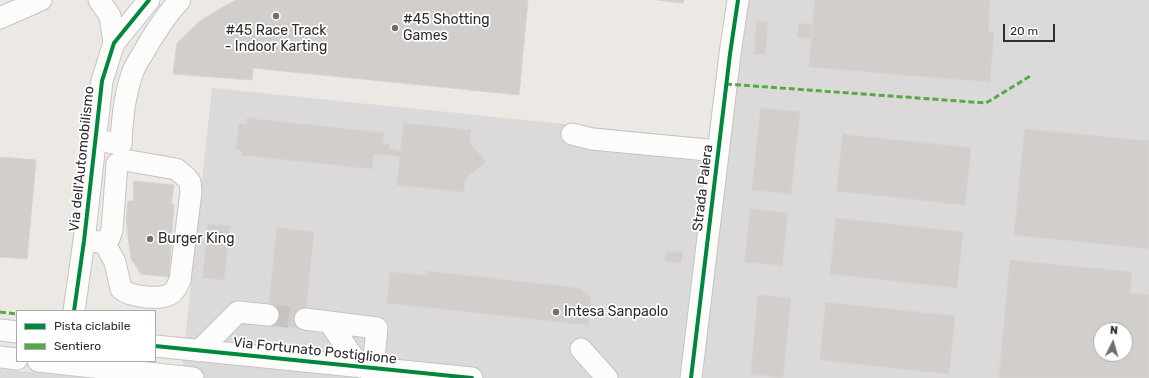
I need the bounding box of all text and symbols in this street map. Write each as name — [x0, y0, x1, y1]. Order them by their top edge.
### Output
marker: #45 Race Track - Indoor Karting — [271, 11, 281, 21]
place label: #45 Shotting Games — [403, 12, 490, 44]
scale bar — [1005, 16, 1057, 42]
place label: #45 Race Track - Indoor Karting — [225, 23, 327, 56]
marker: #45 Shotting Games — [390, 23, 400, 33]
text: 20 m — [1010, 24, 1038, 38]
street label: Via dell'Automobilismo — [66, 85, 98, 233]
street label: Strada Palera — [689, 144, 717, 232]
place label: Burger King — [158, 231, 235, 247]
marker: Burger King — [145, 234, 155, 244]
place label: Intesa Sanpaolo — [564, 304, 668, 320]
marker: Intesa Sanpaolo — [551, 307, 561, 317]
legend — [16, 310, 156, 362]
text: Pista ciclabile — [54, 319, 130, 333]
north arrow — [1093, 322, 1133, 362]
text: N — [1109, 324, 1119, 337]
street label: Via Fortunato Postiglione — [232, 334, 398, 368]
text: Sentiero — [54, 339, 101, 353]

